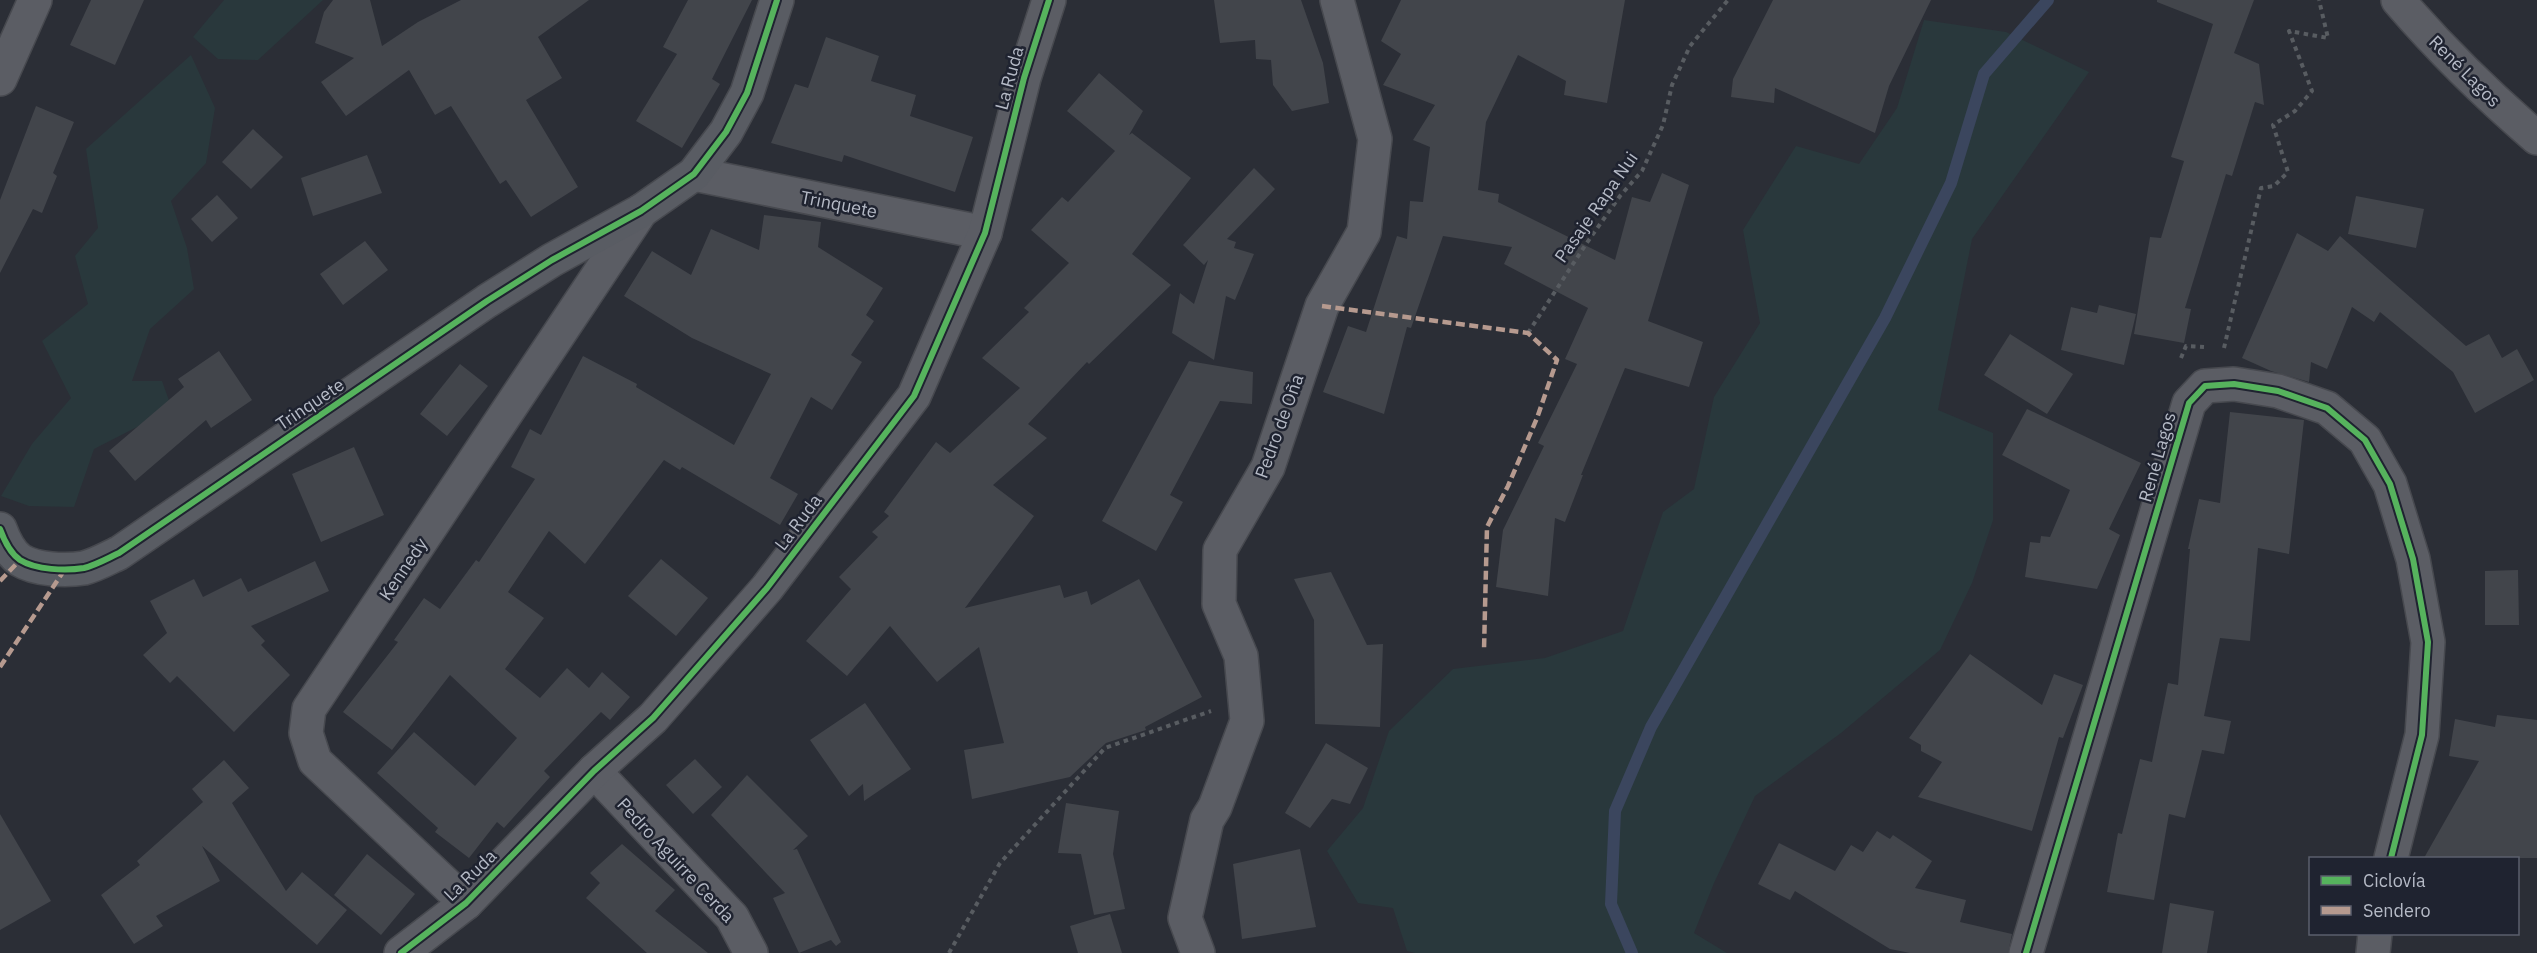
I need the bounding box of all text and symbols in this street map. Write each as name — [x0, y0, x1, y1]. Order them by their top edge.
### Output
street label: René Lagos — [2424, 30, 2506, 112]
street label: La Ruda — [990, 43, 1029, 112]
street label: Pasaje Rapa Nui — [1549, 147, 1643, 267]
street label: Trinquete — [799, 185, 879, 223]
street label: Pedro de Oña — [1250, 371, 1309, 481]
street label: Trinquete — [271, 373, 349, 435]
street label: René Lagos — [2133, 409, 2181, 505]
street label: La Ruda — [769, 489, 827, 555]
street label: Kennedy — [374, 533, 432, 605]
street label: Pedro Aguirre Cerda — [612, 793, 740, 927]
street label: La Ruda — [439, 844, 502, 906]
legend — [2309, 857, 2519, 935]
text: Ciclovía — [2363, 869, 2426, 892]
text: Sendero — [2363, 899, 2430, 922]

